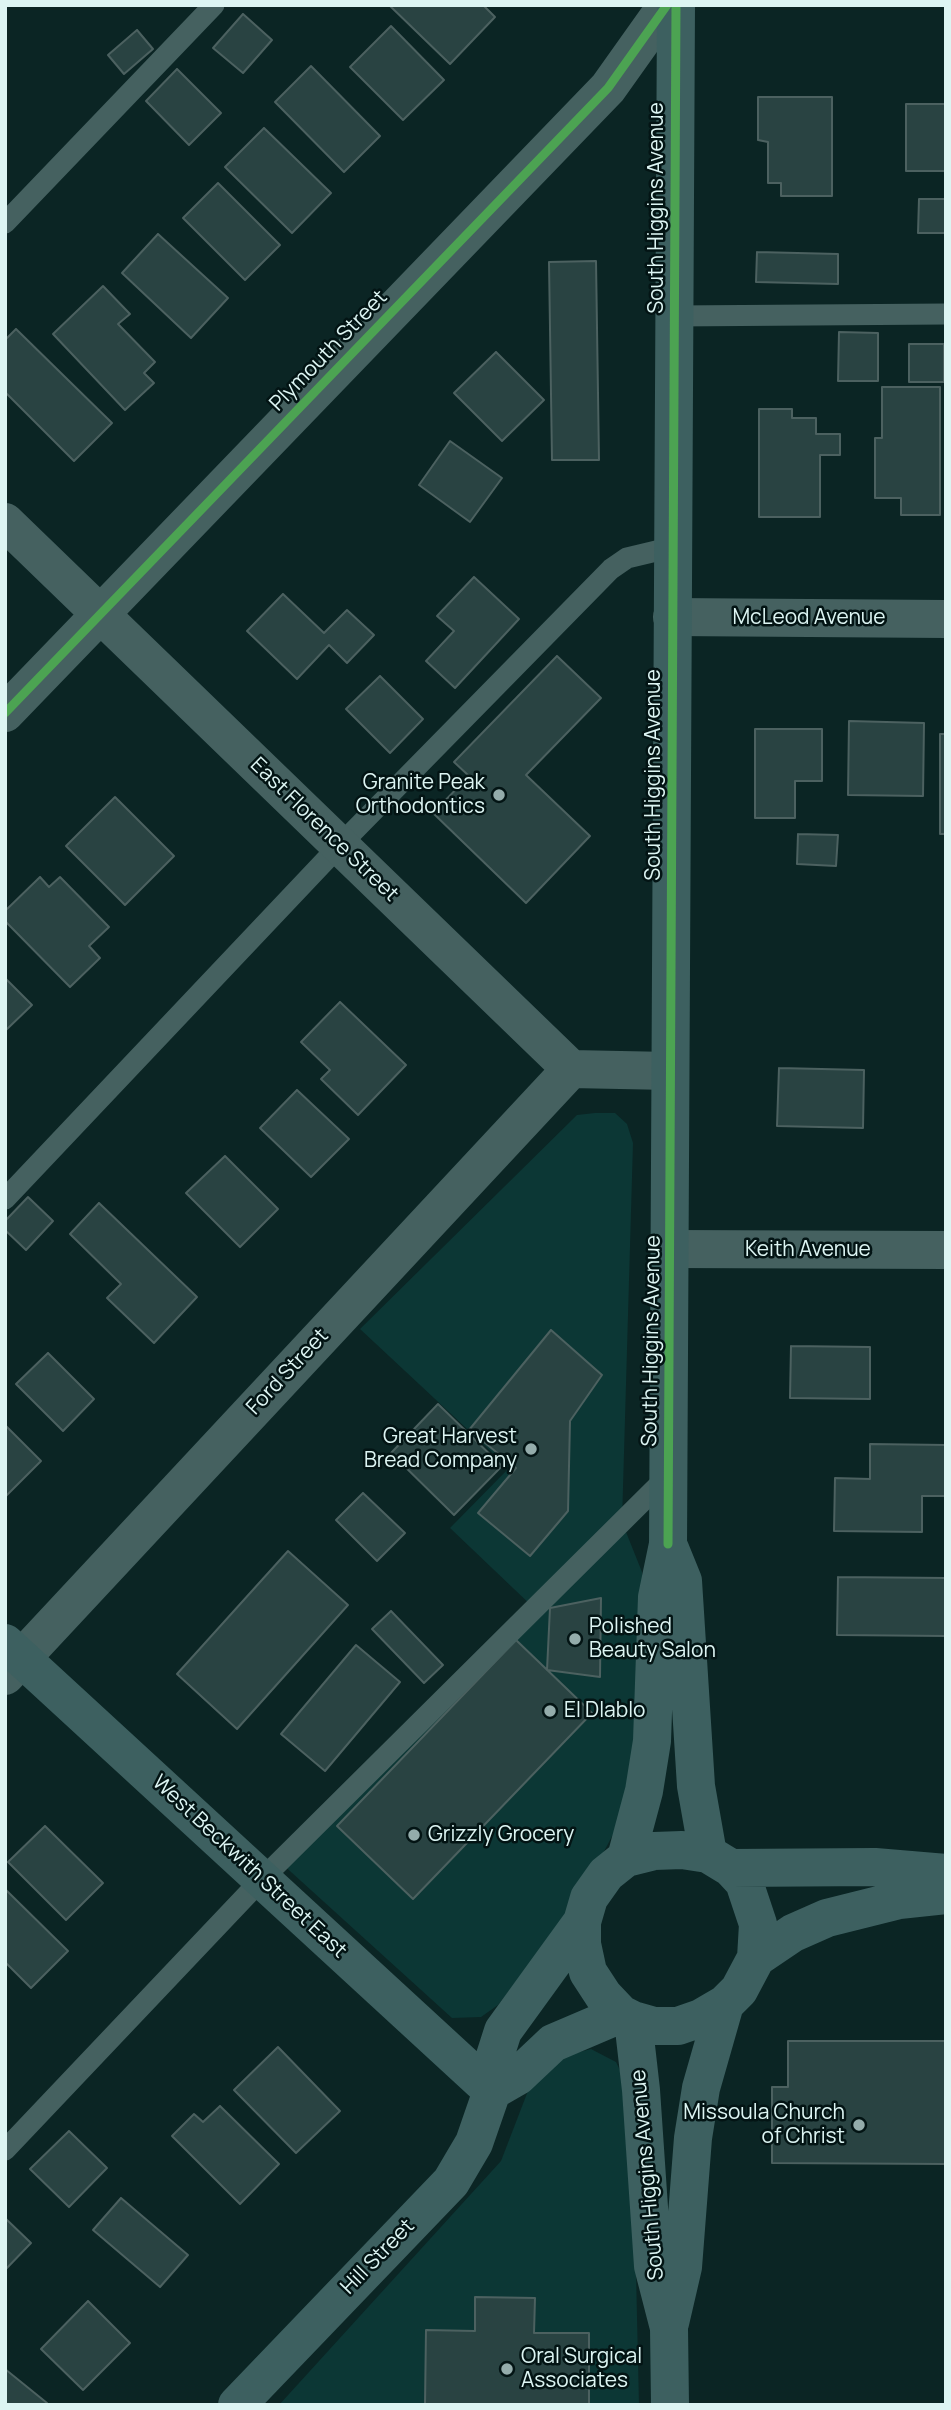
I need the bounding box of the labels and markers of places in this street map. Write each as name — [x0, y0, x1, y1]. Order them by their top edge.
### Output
place label: Granite Peak Orthodontics — [356, 770, 485, 820]
marker: Granite Peak Orthodontics — [491, 787, 507, 803]
place label: Great Harvest Bread Company — [364, 1424, 517, 1474]
marker: Great Harvest Bread Company — [523, 1441, 539, 1457]
place label: Polished Beauty Salon — [589, 1614, 716, 1664]
marker: Polished Beauty Salon — [567, 1631, 583, 1647]
place label: El DIablo — [564, 1698, 646, 1724]
marker: El DIablo — [542, 1703, 558, 1719]
place label: Grizzly Grocery — [428, 1822, 574, 1848]
marker: Grizzly Grocery — [406, 1827, 422, 1843]
place label: Missoula Church of Christ — [683, 2100, 845, 2150]
marker: Missoula Church of Christ — [851, 2117, 867, 2133]
place label: Oral Surgical Associates — [521, 2344, 642, 2394]
marker: Oral Surgical Associates — [499, 2361, 515, 2377]

